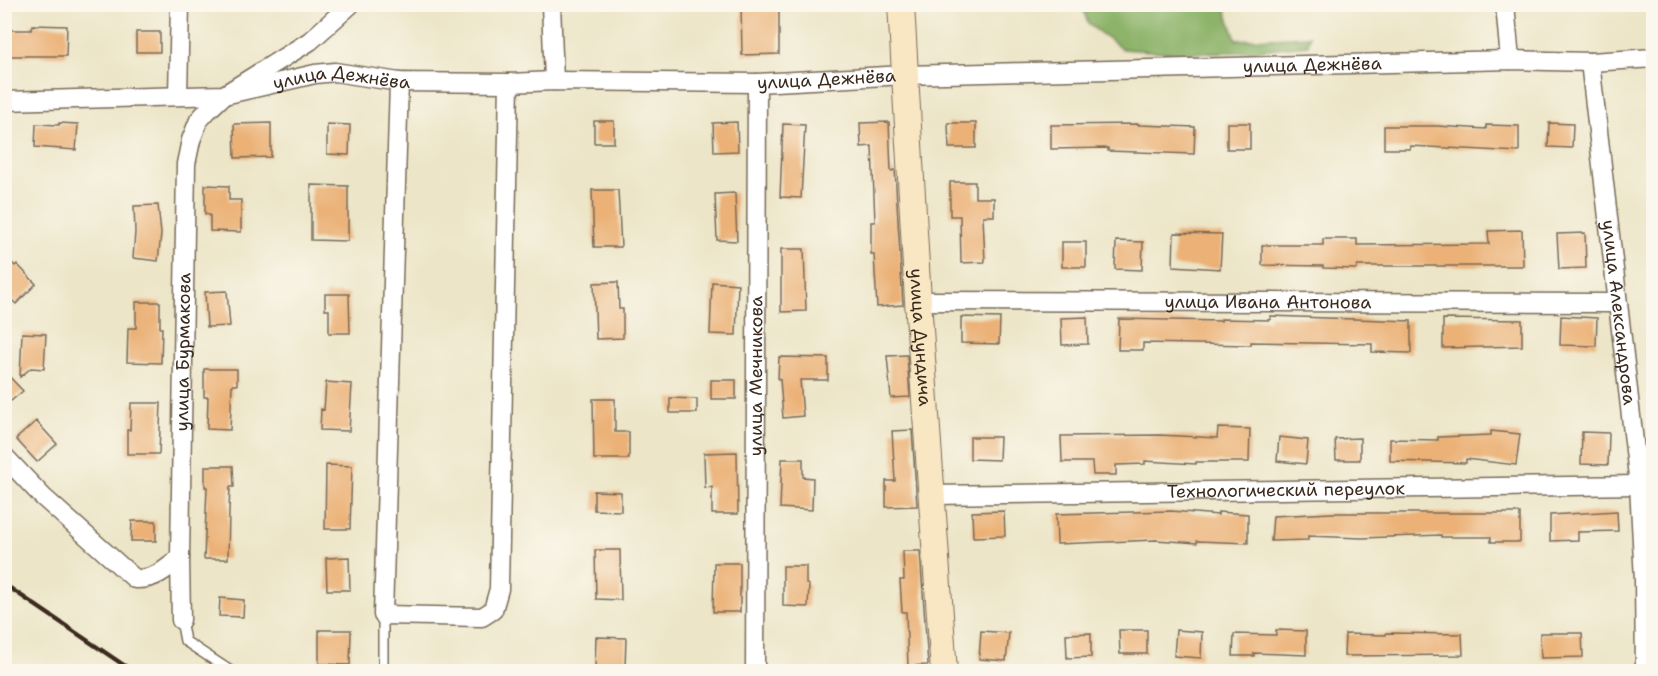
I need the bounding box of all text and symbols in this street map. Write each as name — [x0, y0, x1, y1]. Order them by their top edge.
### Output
street label: улица Дежнёва — [1243, 51, 1382, 79]
street label: улица Дежнёва — [270, 60, 410, 95]
street label: улица Дежнёва — [756, 64, 896, 95]
street label: улица Александрова — [1596, 218, 1642, 406]
street label: улица Дундича — [904, 268, 937, 407]
street label: улица Бурмакова — [170, 273, 196, 432]
street label: улица Ивана Антонова — [1164, 290, 1372, 314]
street label: улица Мечникова — [744, 296, 768, 456]
street label: Технологический переулок — [1167, 476, 1405, 504]

